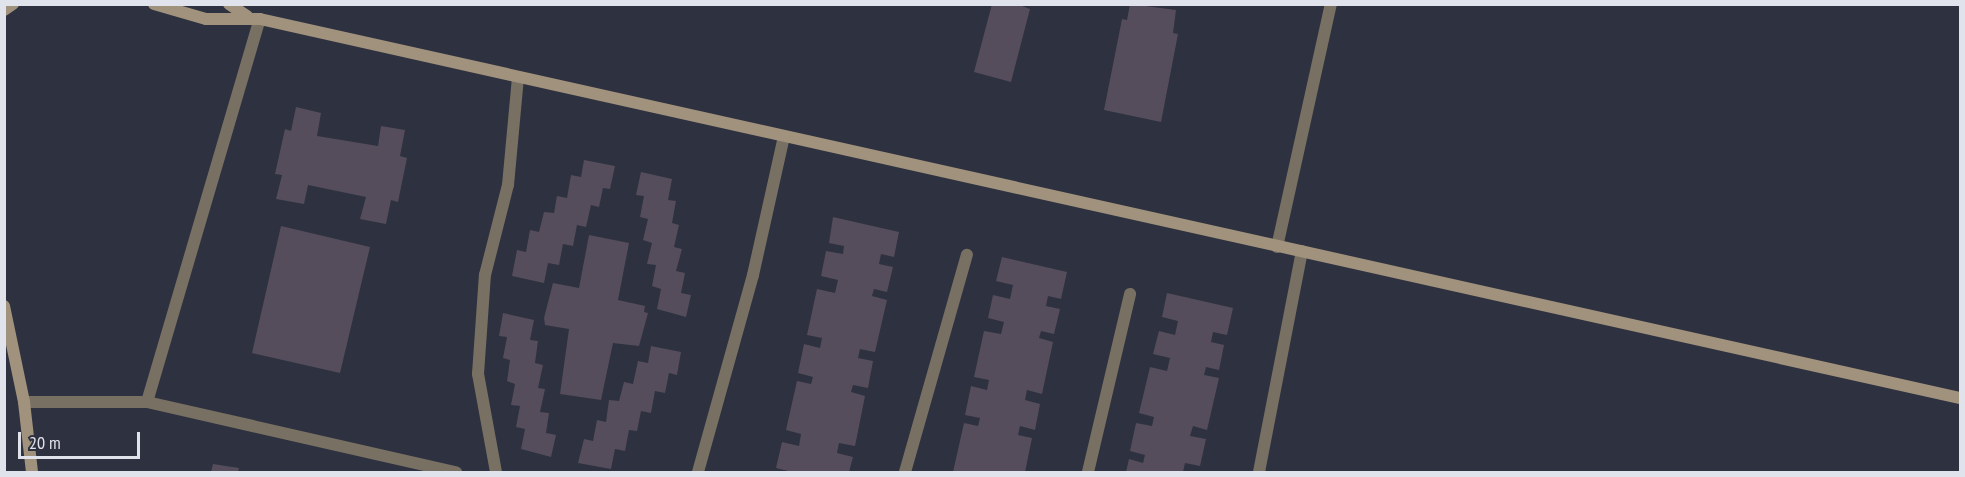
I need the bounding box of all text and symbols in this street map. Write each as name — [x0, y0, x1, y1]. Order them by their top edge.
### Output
scale bar — [21, 420, 142, 458]
text: 20 m — [29, 431, 61, 454]

